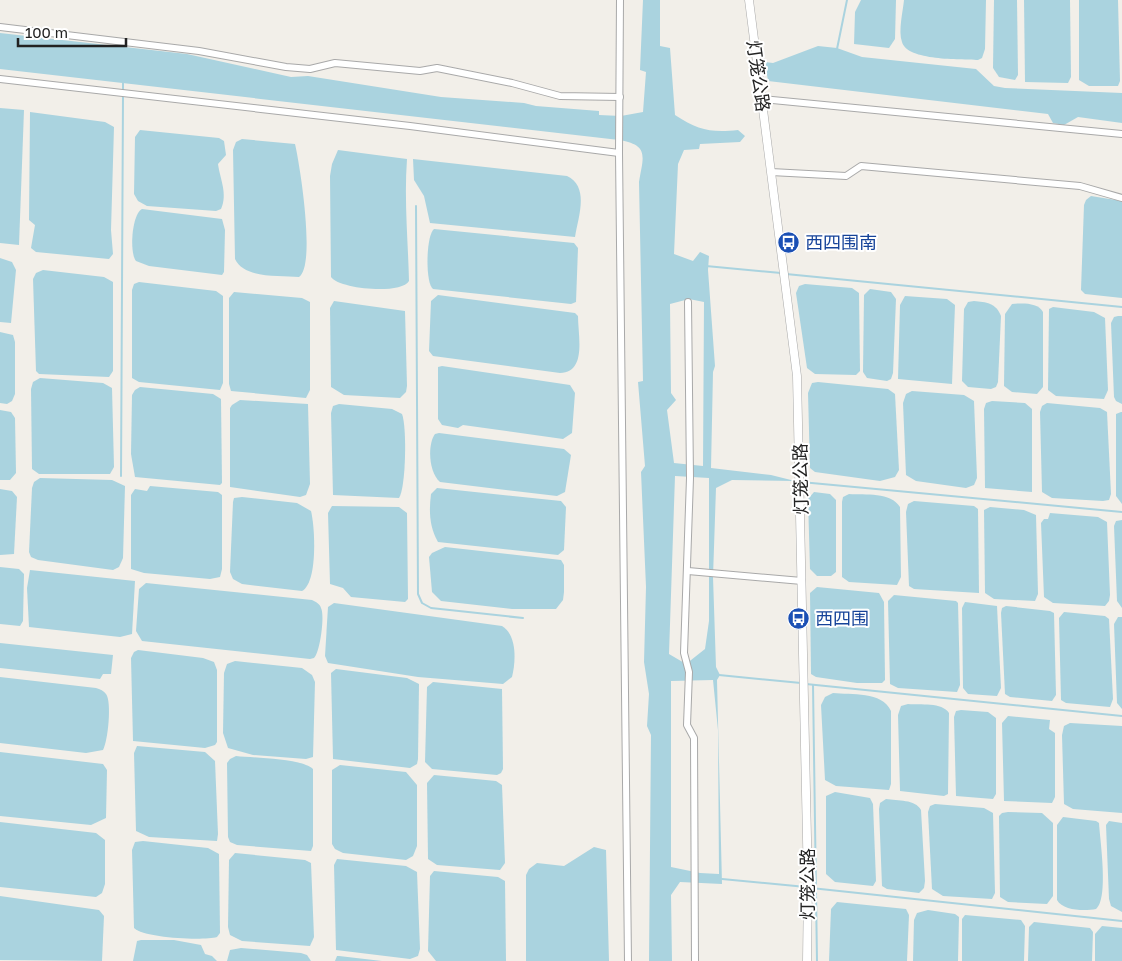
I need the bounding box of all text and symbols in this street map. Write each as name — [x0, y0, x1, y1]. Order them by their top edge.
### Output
scale bar — [18, 15, 125, 47]
text: 100 m — [25, 23, 68, 41]
street label: 灯笼公路 — [743, 39, 775, 113]
bus stop icon: 西四围南 — [777, 230, 801, 254]
place label: 西四围南 — [805, 231, 877, 253]
street label: 灯笼公路 — [788, 443, 812, 515]
bus stop icon: 西四围 — [787, 606, 811, 630]
place label: 西四围 — [815, 607, 869, 629]
street label: 灯笼公路 — [796, 848, 818, 920]

